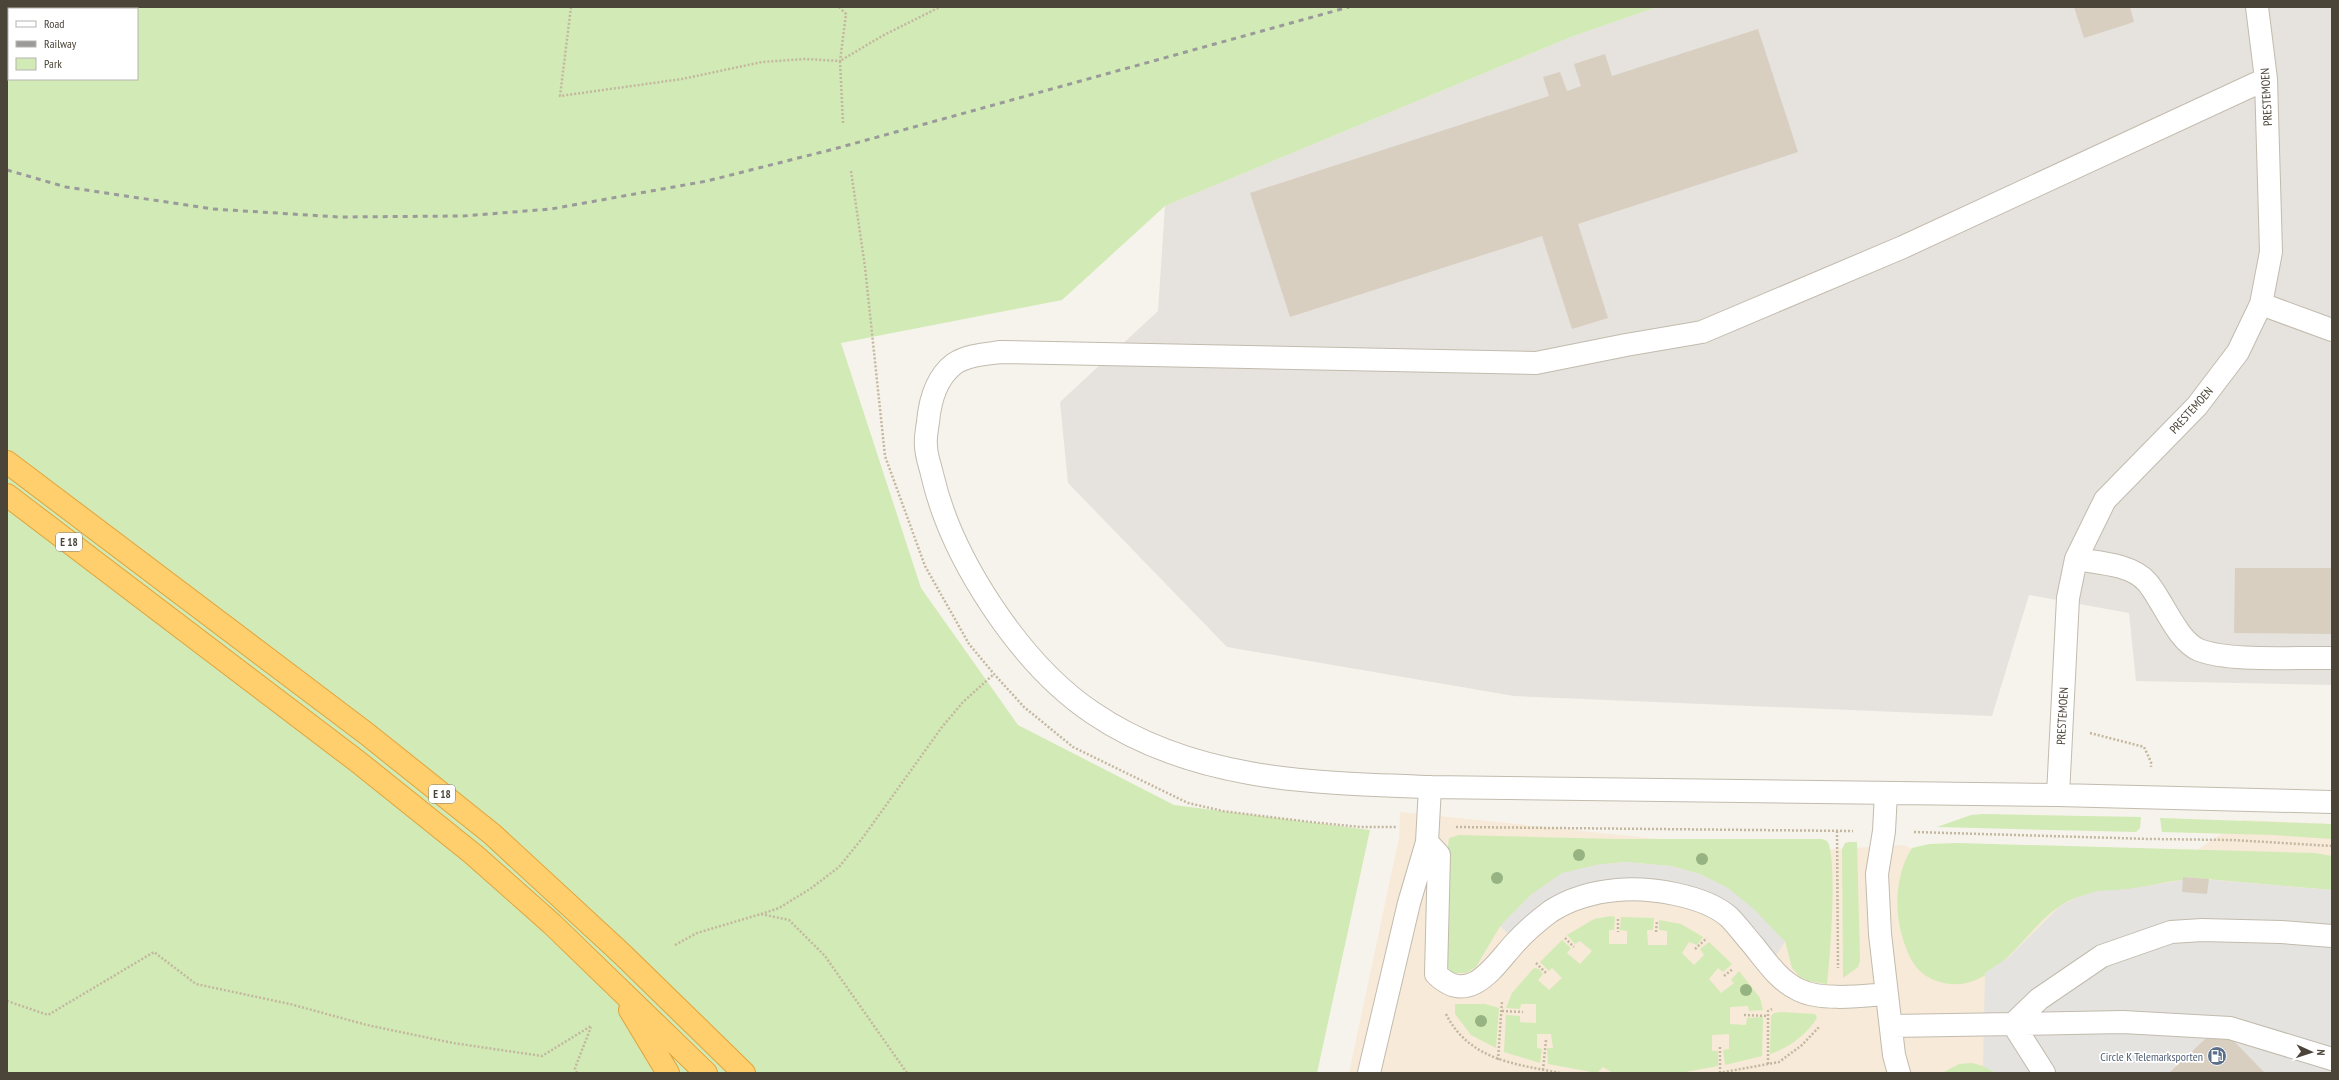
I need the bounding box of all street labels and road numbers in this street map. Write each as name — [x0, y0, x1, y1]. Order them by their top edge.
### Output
street label: PRESTEMOEN — [2257, 68, 2275, 126]
street label: PRESTEMOEN — [2166, 383, 2216, 437]
road number: E 18 — [56, 533, 82, 551]
street label: PRESTEMOEN — [2053, 687, 2071, 745]
road number: E 18 — [429, 785, 455, 803]

